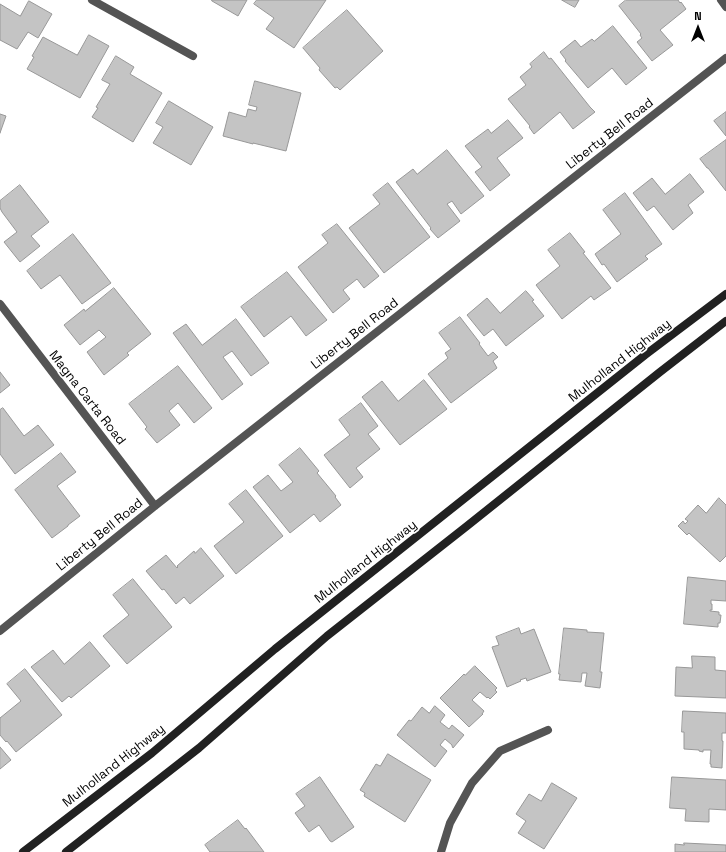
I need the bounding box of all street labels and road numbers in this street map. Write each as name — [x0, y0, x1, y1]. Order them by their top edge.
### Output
street label: Liberty Bell Road — [563, 95, 657, 173]
street label: Liberty Bell Road — [308, 295, 402, 373]
street label: Mulholland Highway — [566, 316, 674, 406]
street label: Magna Carta Road — [45, 348, 129, 448]
street label: Liberty Bell Road — [54, 495, 146, 575]
street label: Mulholland Highway — [312, 517, 420, 607]
street label: Mulholland Highway — [60, 721, 168, 811]

